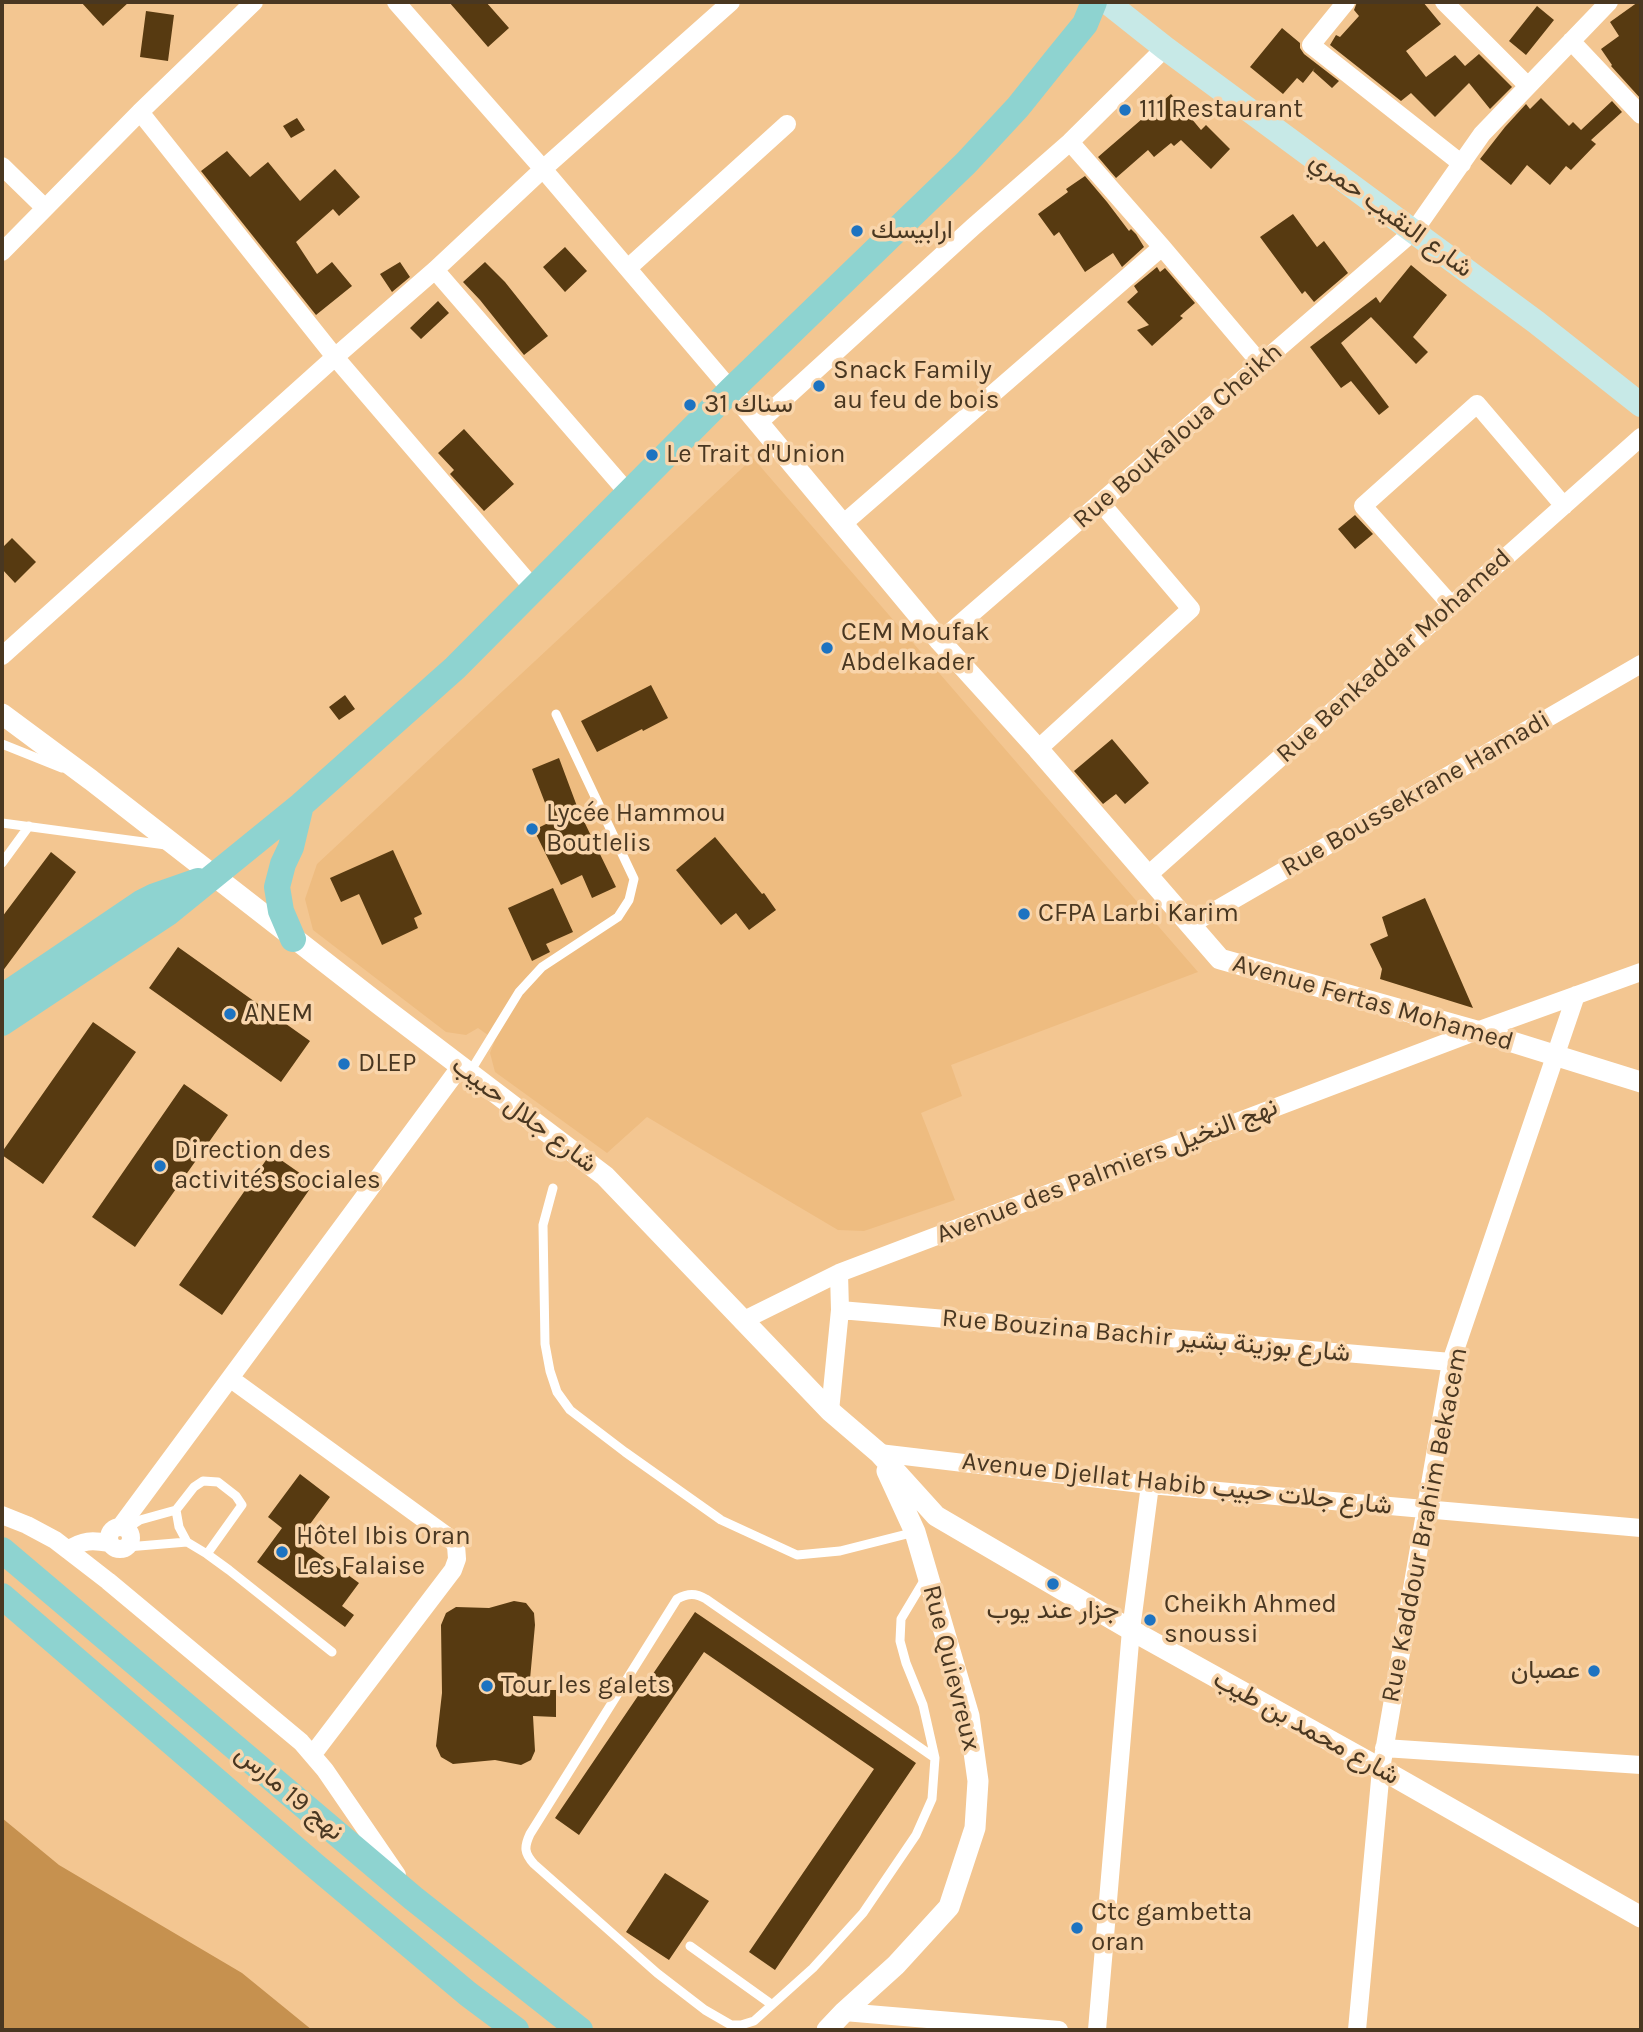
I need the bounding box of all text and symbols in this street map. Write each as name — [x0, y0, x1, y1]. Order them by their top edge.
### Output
place label: 111 Restaurant — [1139, 94, 1303, 126]
marker: 111 Restaurant — [1117, 102, 1133, 118]
street label: شارع النقيب حمري — [1303, 145, 1479, 285]
place label: ارابيسك — [871, 215, 953, 247]
marker: ارابيسك — [849, 223, 865, 239]
street label: Rue Boukaloua Cheikh — [1067, 337, 1289, 535]
place label: Snack Family au feu de bois — [833, 355, 999, 416]
marker: Snack Family au feu de bois — [811, 378, 827, 394]
place label: سناك 31 — [704, 389, 793, 421]
marker: سناك 31 — [682, 397, 698, 413]
place label: Le Trait d'Union — [666, 439, 845, 471]
marker: Le Trait d'Union — [644, 447, 660, 463]
street label: Rue Benkaddar Mohamed — [1270, 542, 1518, 770]
place label: CEM Moufak Abdelkader — [841, 617, 990, 678]
marker: CEM Moufak Abdelkader — [819, 640, 835, 656]
street label: Rue Boussekrane Hamadi — [1276, 704, 1556, 884]
place label: Lycée Hammou Boutlelis — [546, 798, 726, 860]
marker: Lycée Hammou Boutlelis — [524, 821, 540, 837]
place label: CFPA Larbi Karim — [1038, 898, 1239, 930]
marker: CFPA Larbi Karim — [1016, 906, 1032, 922]
street label: Avenue Fertas Mohamed — [1229, 948, 1517, 1058]
place label: ANEM — [244, 998, 313, 1030]
marker: ANEM — [222, 1006, 238, 1022]
place label: DLEP — [358, 1048, 416, 1080]
street label: شارع جلال حبيب — [445, 1050, 603, 1180]
marker: DLEP — [336, 1056, 352, 1072]
street label: Avenue des Palmiers نهج النخيل — [932, 1091, 1282, 1251]
place label: Direction des activités sociales — [174, 1135, 381, 1196]
marker: Direction des activités sociales — [152, 1158, 168, 1174]
street label: Rue Bouzina Bachir شارع بوزينة بشير — [941, 1303, 1351, 1369]
street label: Rue Kaddour Brahim Bekacem — [1375, 1345, 1475, 1705]
street label: Avenue Djellat Habib شارع جلات حبيب — [960, 1446, 1394, 1522]
place label: Hôtel Ibis Oran Les Falaise — [296, 1521, 471, 1582]
marker: Hôtel Ibis Oran Les Falaise — [274, 1544, 290, 1560]
marker: جزار عند يوب — [1045, 1576, 1061, 1592]
street label: Rue Quievreux — [915, 1582, 987, 1754]
place label: Cheikh Ahmed snoussi — [1164, 1589, 1337, 1650]
place label: جزار عند يوب — [987, 1595, 1119, 1627]
marker: Cheikh Ahmed snoussi — [1142, 1612, 1158, 1628]
place label: عصبان — [1511, 1655, 1580, 1687]
marker: عصبان — [1586, 1663, 1602, 1679]
street label: شارع محمد بن طيب — [1207, 1664, 1405, 1792]
place label: Tour les galets — [501, 1670, 671, 1702]
marker: Tour les galets — [479, 1678, 495, 1694]
street label: نهج 19 مارس — [228, 1738, 350, 1848]
place label: Ctc gambetta oran — [1091, 1897, 1252, 1958]
marker: Ctc gambetta oran — [1069, 1920, 1085, 1936]

